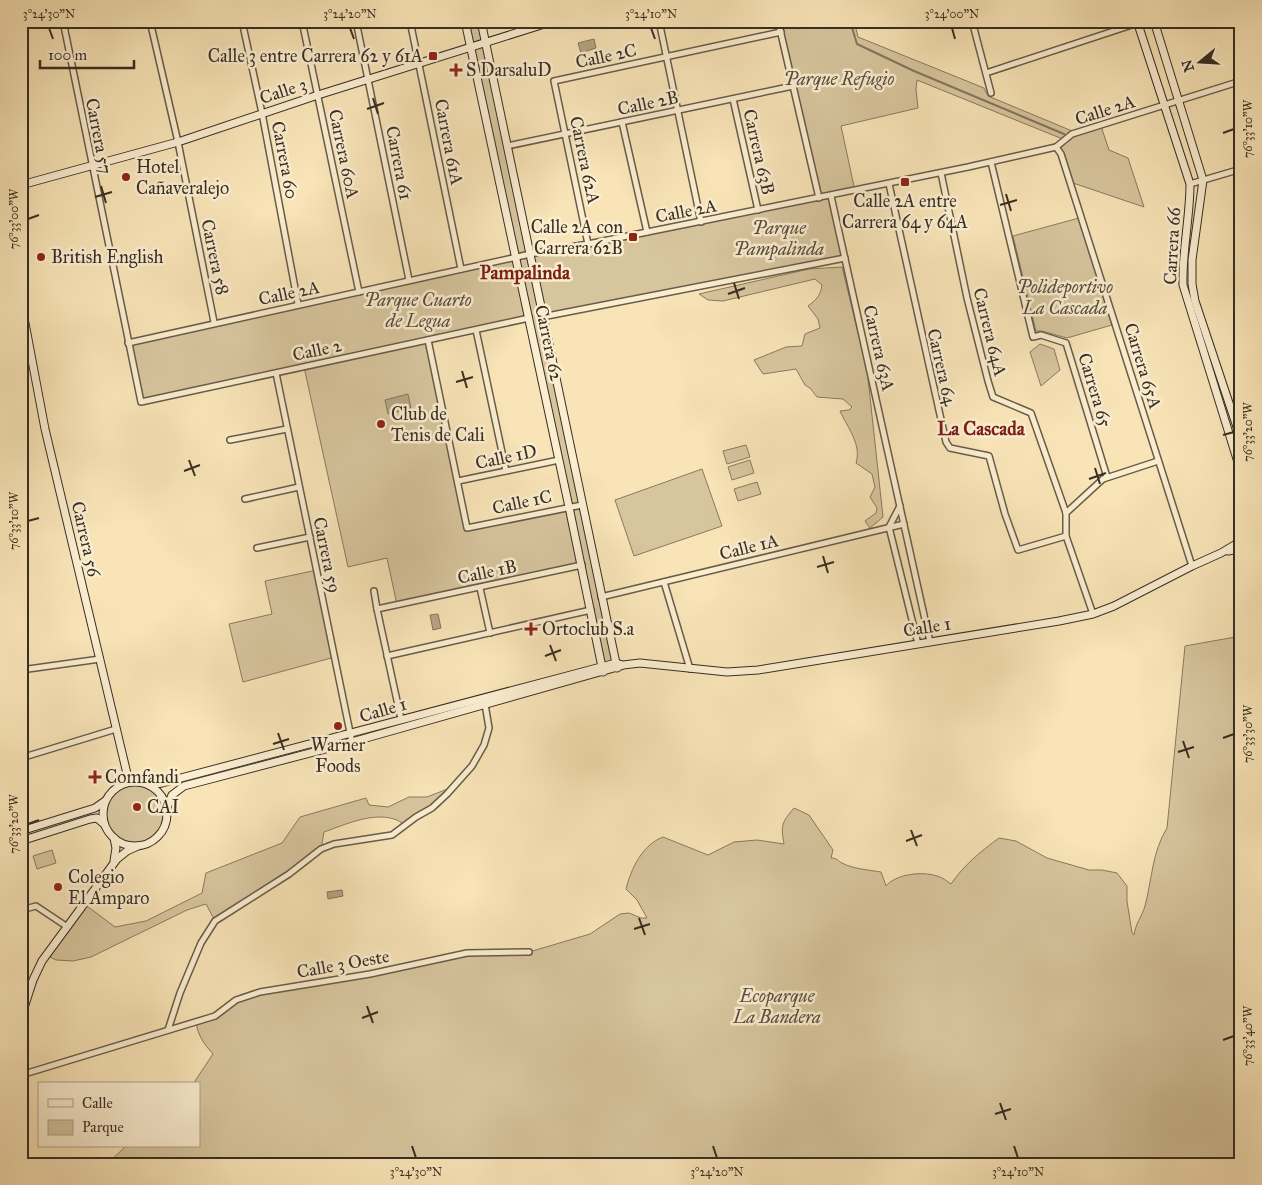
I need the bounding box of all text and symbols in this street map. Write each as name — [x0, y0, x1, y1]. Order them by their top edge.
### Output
text: 3°24'30"N — [23, 7, 75, 21]
text: 3°24'20"N — [323, 7, 377, 21]
text: 3°24'10"N — [625, 7, 677, 21]
text: 3°24'00"N — [925, 7, 979, 21]
scale bar — [40, 38, 134, 70]
north arrow — [1174, 38, 1224, 88]
street label: Calle 2C — [573, 39, 639, 73]
place label: Calle 3 entre Carrera 62 y 61A — [208, 45, 423, 67]
text: 100 m — [48, 46, 88, 64]
marker: Calle 3 entre Carrera 62 y 61A — [427, 50, 439, 62]
text: N — [1178, 57, 1198, 74]
place label: S DarsaluD — [466, 59, 552, 81]
marker: S DarsaluD — [450, 64, 462, 76]
park label: Parque Refugio — [784, 68, 895, 90]
street label: Calle 3 — [257, 73, 309, 109]
street label: Calle 2B — [616, 86, 680, 120]
street label: Calle 2A — [1072, 90, 1138, 130]
street label: Carrera 57 — [81, 96, 117, 176]
street label: Carrera 61A — [430, 97, 468, 187]
text: 76°33'10"W — [1241, 99, 1255, 158]
street label: Carrera 60A — [324, 107, 364, 201]
street label: Carrera 63B — [738, 107, 780, 197]
street label: Carrera 62A — [565, 114, 605, 206]
street label: Carrera 60 — [267, 119, 303, 201]
street label: Carrera 61 — [381, 124, 417, 202]
place label: Hotel Cañaveralejo — [136, 156, 229, 199]
marker: Hotel Cañaveralejo — [120, 171, 132, 183]
marker: Calle 2A entre Carrera 64 y 64A — [899, 176, 911, 188]
text: 76°33'00"W — [7, 188, 21, 249]
place label: Calle 2A entre Carrera 64 y 64A — [842, 190, 968, 233]
street label: Calle 2A — [654, 194, 718, 228]
street label: Carrera 66 — [1159, 206, 1185, 285]
place label: Calle 2A con Carrera 62B — [531, 216, 623, 259]
street label: Carrera 58 — [196, 217, 234, 297]
park label: Parque Pampalinda — [734, 217, 825, 261]
marker: Calle 2A con Carrera 62B — [627, 231, 639, 243]
place label: British English — [51, 246, 164, 269]
marker: British English — [35, 251, 47, 263]
district label: Pampalinda — [480, 261, 571, 285]
street label: Calle 2A — [256, 276, 322, 310]
park label: Polideportivo La Cascada — [1017, 276, 1113, 319]
street label: Carrera 64A — [968, 286, 1012, 378]
park label: Parque Cuarto de Legua — [364, 289, 472, 332]
street label: Carrera 62 — [530, 303, 568, 383]
street label: Carrera 63A — [858, 303, 900, 393]
street label: Carrera 65A — [1120, 320, 1166, 412]
street label: Carrera 64 — [922, 326, 962, 409]
street label: Calle 2 — [290, 334, 344, 366]
street label: Carrera 65 — [1073, 350, 1117, 430]
text: 76°33'20"W — [1241, 402, 1255, 462]
place label: Club de Tenis de Cali — [391, 403, 485, 446]
district label: La Cascada — [937, 417, 1026, 440]
marker: Club de Tenis de Cali — [375, 418, 387, 430]
street label: Calle 1D — [473, 440, 539, 474]
street label: Calle 1C — [490, 485, 554, 519]
text: 76°33'10"W — [7, 491, 21, 550]
street label: Carrera 56 — [67, 499, 106, 580]
street label: Carrera 59 — [308, 515, 346, 595]
street label: Calle 1A — [717, 529, 781, 565]
street label: Calle 1B — [455, 555, 519, 589]
street label: Calle 1 — [902, 612, 952, 642]
place label: Ortoclub S.a — [542, 618, 635, 640]
marker: Ortoclub S.a — [524, 622, 538, 636]
street label: Calle 1 — [357, 693, 409, 727]
text: 76°33'30"W — [1241, 704, 1255, 763]
marker: Warner Foods — [332, 720, 344, 732]
place label: Warner Foods — [311, 734, 366, 777]
place label: Comfandi — [105, 766, 179, 788]
marker: Comfandi — [89, 771, 101, 783]
text: 76°33'20"W — [7, 794, 21, 854]
place label: CAI — [147, 796, 179, 818]
marker: CAI — [131, 801, 143, 813]
place label: Colegio El Amparo — [68, 866, 149, 909]
marker: Colegio El Amparo — [52, 881, 64, 893]
street label: Calle 3 Oeste — [295, 945, 391, 983]
park label: Ecoparque La Bandera — [732, 985, 821, 1028]
text: 76°33'40"W — [1241, 1005, 1255, 1066]
legend — [38, 1082, 200, 1148]
text: Calle — [82, 1094, 113, 1112]
text: Parque — [82, 1118, 124, 1137]
text: 3°24'30"N — [390, 1165, 442, 1179]
text: 3°24'20"N — [690, 1165, 744, 1179]
text: 3°24'10"N — [992, 1165, 1044, 1179]

